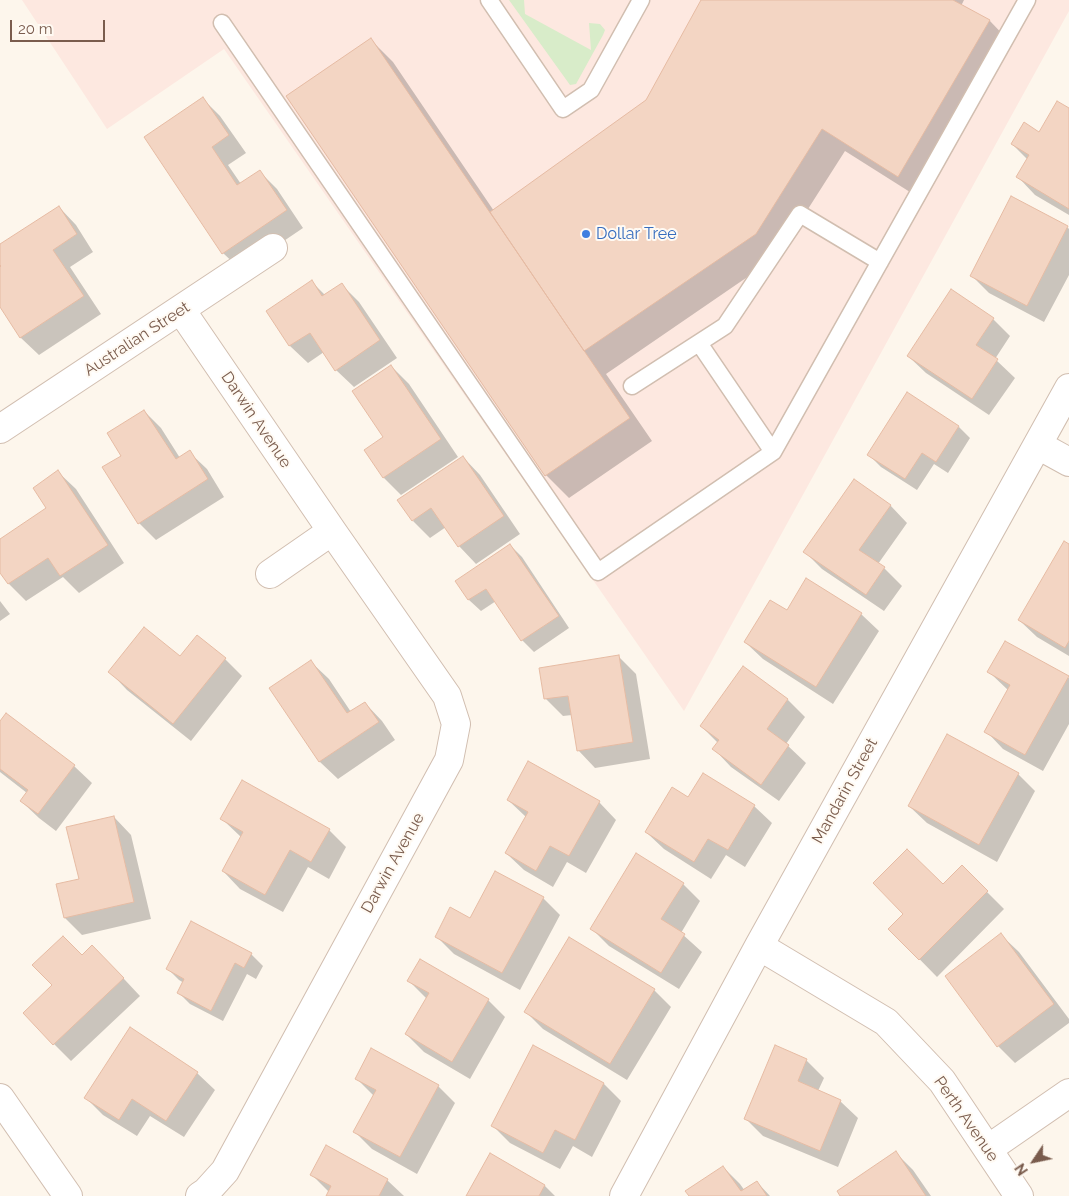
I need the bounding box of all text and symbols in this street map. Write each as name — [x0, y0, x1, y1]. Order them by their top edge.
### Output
scale bar — [12, 10, 108, 42]
text: 20 m — [18, 20, 53, 38]
place label: Dollar Tree — [596, 224, 677, 244]
marker: Dollar Tree — [580, 228, 592, 240]
street label: Australian Street — [81, 298, 193, 380]
street label: Darwin Avenue — [217, 368, 295, 472]
street label: Mandarin Street — [808, 735, 882, 847]
street label: Darwin Avenue — [358, 809, 428, 917]
street label: Perth Avenue — [930, 1073, 1002, 1165]
north arrow — [1009, 1136, 1059, 1186]
text: N — [1012, 1160, 1031, 1178]

